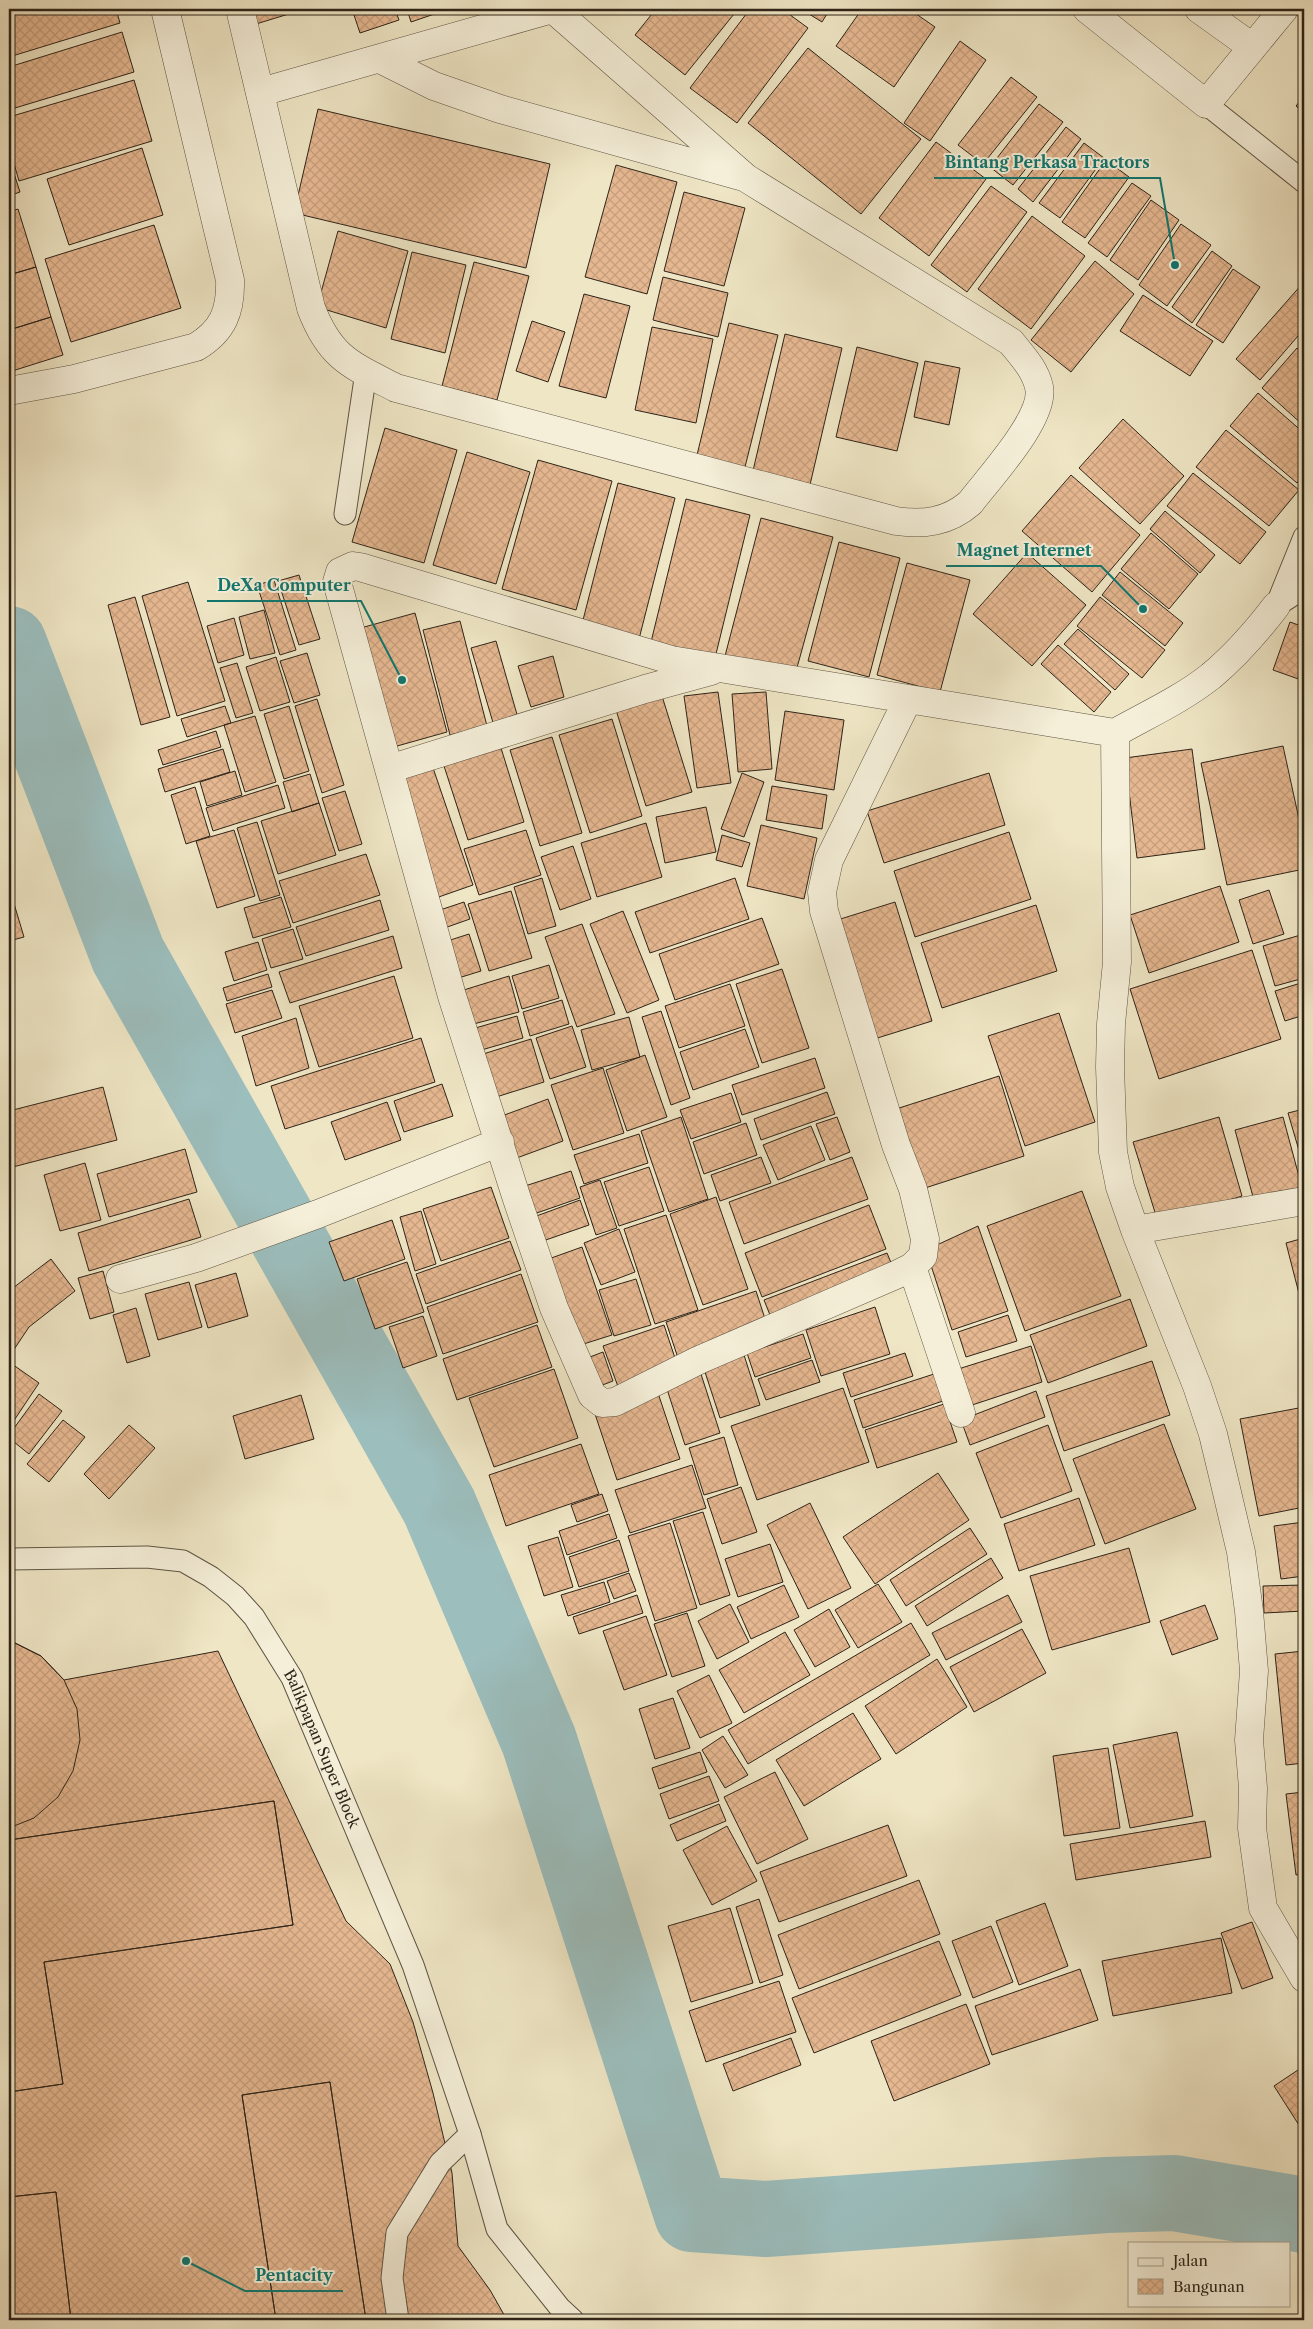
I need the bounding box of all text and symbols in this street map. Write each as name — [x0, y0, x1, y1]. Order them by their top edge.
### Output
callout: Bintang Perkasa Tractors — [934, 147, 1160, 178]
text: Bintang Perkasa Tractors — [944, 152, 1150, 172]
callout: Magnet Internet — [946, 535, 1101, 566]
text: Magnet Internet — [957, 540, 1092, 560]
callout: DeXa Computer — [207, 570, 361, 601]
text: DeXa Computer — [217, 575, 351, 595]
street label: Balikpapan Super Block — [280, 1666, 365, 1832]
legend — [1128, 2242, 1290, 2306]
text: Jalan — [1171, 2251, 1208, 2270]
callout: Pentacity — [245, 2260, 343, 2291]
text: Pentacity — [255, 2265, 334, 2285]
text: Bangunan — [1173, 2277, 1245, 2296]

